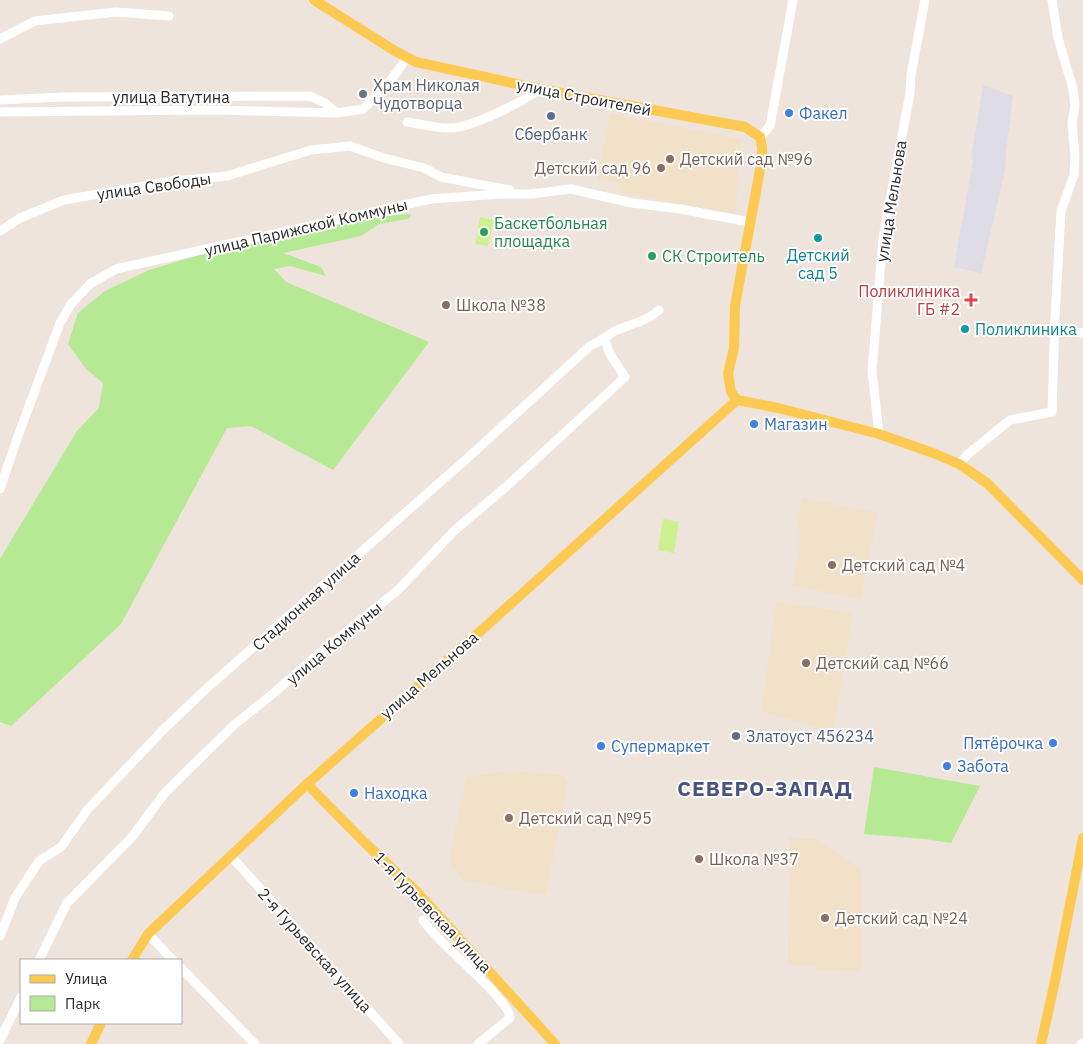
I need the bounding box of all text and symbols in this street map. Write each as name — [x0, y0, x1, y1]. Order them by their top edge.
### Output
street label: улица Строителей — [515, 74, 653, 120]
place label: Храм Николая Чудотворца — [373, 75, 480, 113]
street label: улица Ватутина — [112, 87, 230, 107]
marker: Храм Николая Чудотворца — [357, 88, 369, 100]
place label: Факел — [799, 103, 847, 123]
marker: Факел — [783, 107, 795, 119]
marker: Сбербанк — [545, 110, 557, 122]
place label: Сбербанк — [515, 124, 588, 144]
street label: улица Мельнова — [872, 138, 911, 263]
place label: Детский сад №96 — [680, 149, 813, 169]
marker: Детский сад №96 — [664, 153, 676, 165]
place label: Детский сад 96 — [535, 158, 651, 178]
marker: Детский сад 96 — [655, 162, 667, 174]
street label: улица Свободы — [96, 168, 212, 204]
street label: улица Парижской Коммуны — [203, 194, 409, 260]
place label: Баскетбольная площадка — [494, 213, 607, 251]
marker: Баскетбольная площадка — [478, 226, 490, 238]
marker: Детский сад 5 — [812, 232, 824, 244]
place label: Детский сад 5 — [786, 245, 850, 283]
place label: СК Строитель — [662, 246, 765, 266]
marker: СК Строитель — [646, 250, 658, 262]
place label: Поликлиника ГБ #2 — [858, 281, 960, 319]
marker: Поликлиника ГБ #2 — [964, 293, 978, 307]
place label: Школа №38 — [456, 295, 546, 315]
marker: Школа №38 — [440, 299, 452, 311]
place label: Поликлиника — [975, 319, 1077, 339]
marker: Поликлиника — [959, 323, 971, 335]
place label: Магазин — [764, 414, 828, 434]
marker: Магазин — [748, 418, 760, 430]
street label: Стадионная улица — [248, 547, 364, 655]
place label: Детский сад №4 — [842, 555, 965, 575]
marker: Детский сад №4 — [826, 559, 838, 571]
street label: улица Коммуны — [282, 597, 386, 689]
street label: улица Мельнова — [376, 627, 482, 723]
place label: Детский сад №66 — [816, 653, 949, 673]
marker: Детский сад №66 — [800, 657, 812, 669]
place label: Златоуст 456234 — [746, 726, 874, 746]
marker: Златоуст 456234 — [730, 730, 742, 742]
place label: Пятёрочка — [963, 733, 1043, 753]
place label: Супермаркет — [611, 736, 710, 756]
marker: Пятёрочка — [1047, 737, 1059, 749]
marker: Супермаркет — [595, 740, 607, 752]
place label: Забота — [957, 756, 1009, 776]
marker: Забота — [941, 760, 953, 772]
district label: СЕВЕРО-ЗАПАД — [677, 774, 853, 802]
place label: Находка — [364, 783, 428, 803]
marker: Находка — [348, 787, 360, 799]
place label: Детский сад №95 — [519, 808, 652, 828]
marker: Детский сад №95 — [503, 812, 515, 824]
street label: 1-я Гурьевская улица — [370, 847, 496, 977]
place label: Школа №37 — [709, 849, 799, 869]
marker: Школа №37 — [693, 853, 705, 865]
street label: 2-я Гурьевская улица — [254, 884, 377, 1017]
place label: Детский сад №24 — [835, 908, 968, 928]
marker: Детский сад №24 — [819, 912, 831, 924]
legend — [20, 959, 182, 1024]
text: Улица — [65, 969, 107, 988]
text: Парк — [65, 994, 100, 1013]

